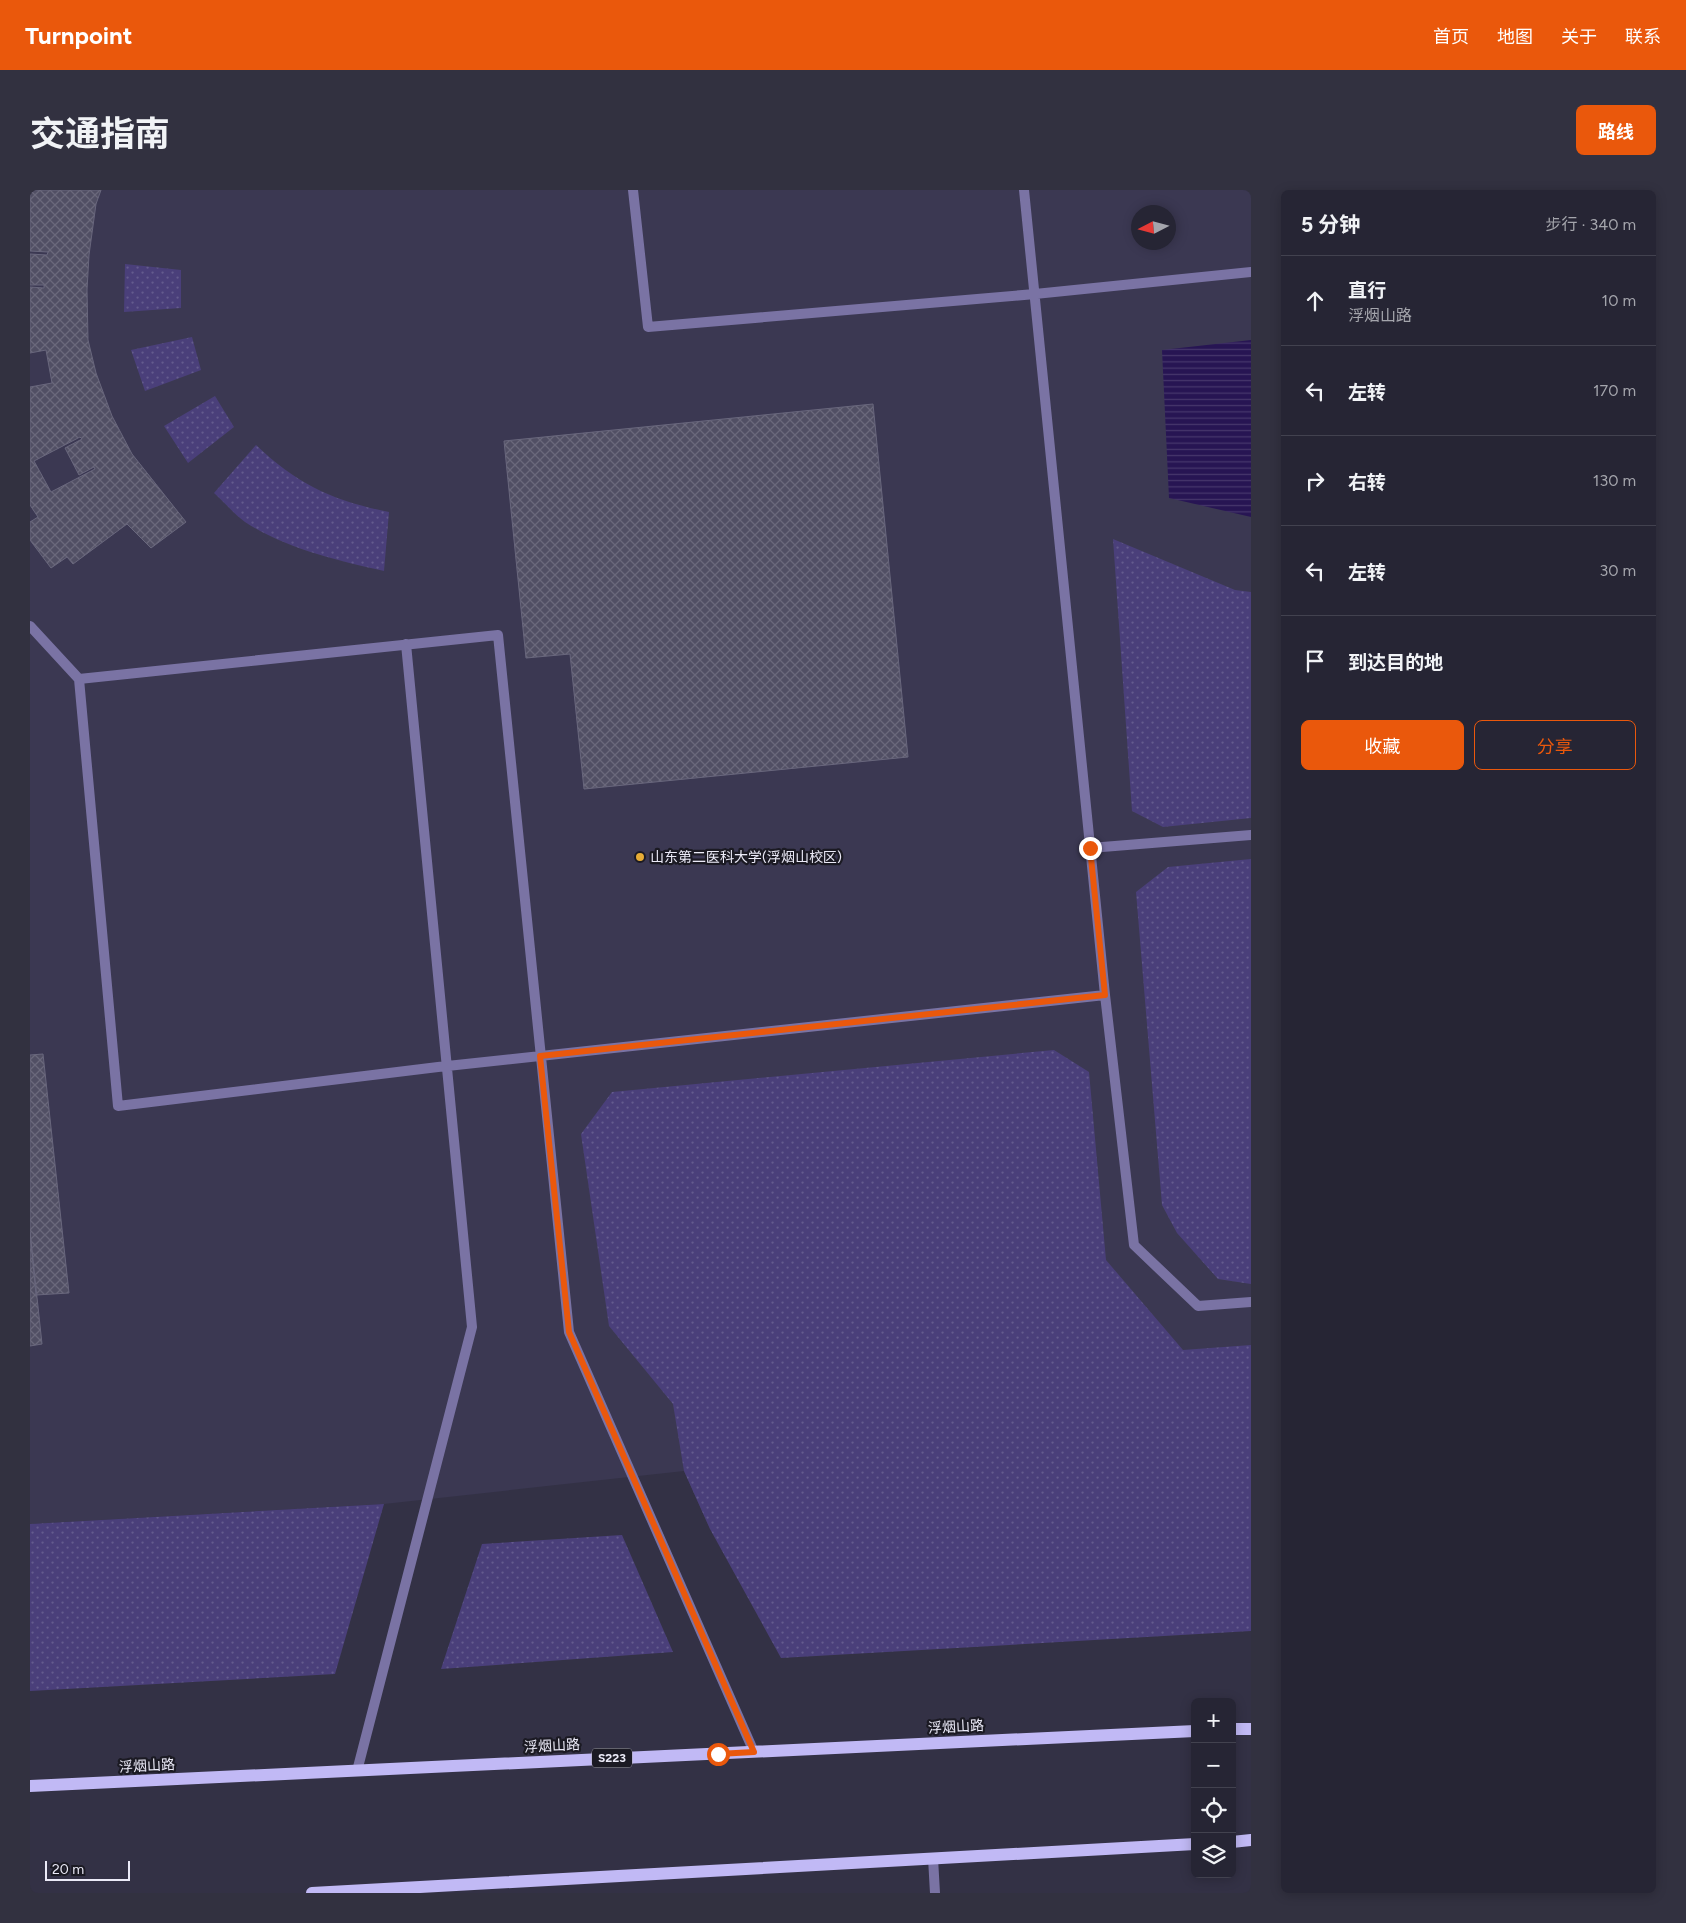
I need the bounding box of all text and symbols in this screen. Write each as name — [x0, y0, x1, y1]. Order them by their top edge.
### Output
text: Turnpoint — [25, 21, 132, 50]
text: 首页 — [1433, 26, 1469, 48]
text: 地图 — [1497, 26, 1533, 48]
text: 关于 — [1561, 26, 1597, 48]
text: 联系 — [1625, 26, 1661, 48]
button: 路线 — [1576, 105, 1656, 155]
text: 交通指南 — [30, 113, 170, 155]
north arrow — [1131, 205, 1176, 250]
text: 5 分钟 — [1301, 212, 1360, 237]
text: 步行 · 340 m — [1546, 215, 1636, 234]
text: 直行 — [1348, 279, 1386, 302]
icon: ahead — [1301, 287, 1329, 315]
text: 10 m — [1602, 291, 1636, 310]
text: 浮烟山路 — [1348, 306, 1412, 325]
icon: left — [1301, 377, 1329, 405]
text: 左转 — [1348, 381, 1386, 404]
text: 170 m — [1593, 381, 1636, 400]
icon: right — [1301, 467, 1329, 495]
text: 右转 — [1348, 471, 1386, 494]
text: 130 m — [1593, 471, 1636, 490]
icon: left — [1301, 557, 1329, 585]
text: 左转 — [1348, 561, 1386, 584]
text: 30 m — [1599, 561, 1636, 580]
icon: arrive — [1301, 647, 1329, 675]
text: 到达目的地 — [1348, 651, 1443, 674]
button: 收藏 — [1301, 720, 1464, 770]
button: 分享 — [1474, 720, 1636, 770]
route end — [1079, 837, 1102, 860]
place label: 山东第二医科大学(浮烟山校区) — [650, 849, 842, 866]
marker: 山东第二医科大学(浮烟山校区) — [634, 851, 646, 863]
map controls — [1191, 1698, 1236, 1878]
button: + — [1191, 1698, 1236, 1743]
street label: 浮烟山路 — [928, 1717, 984, 1737]
street label: 浮烟山路 — [524, 1736, 580, 1756]
route start — [707, 1743, 730, 1766]
button: − — [1191, 1743, 1236, 1788]
road number: S223 — [592, 1749, 632, 1768]
street label: 浮烟山路 — [119, 1756, 175, 1776]
button: locate — [1191, 1788, 1236, 1833]
button: layers — [1191, 1833, 1236, 1878]
scale bar — [45, 1858, 130, 1881]
text: 20 m — [52, 1861, 84, 1878]

